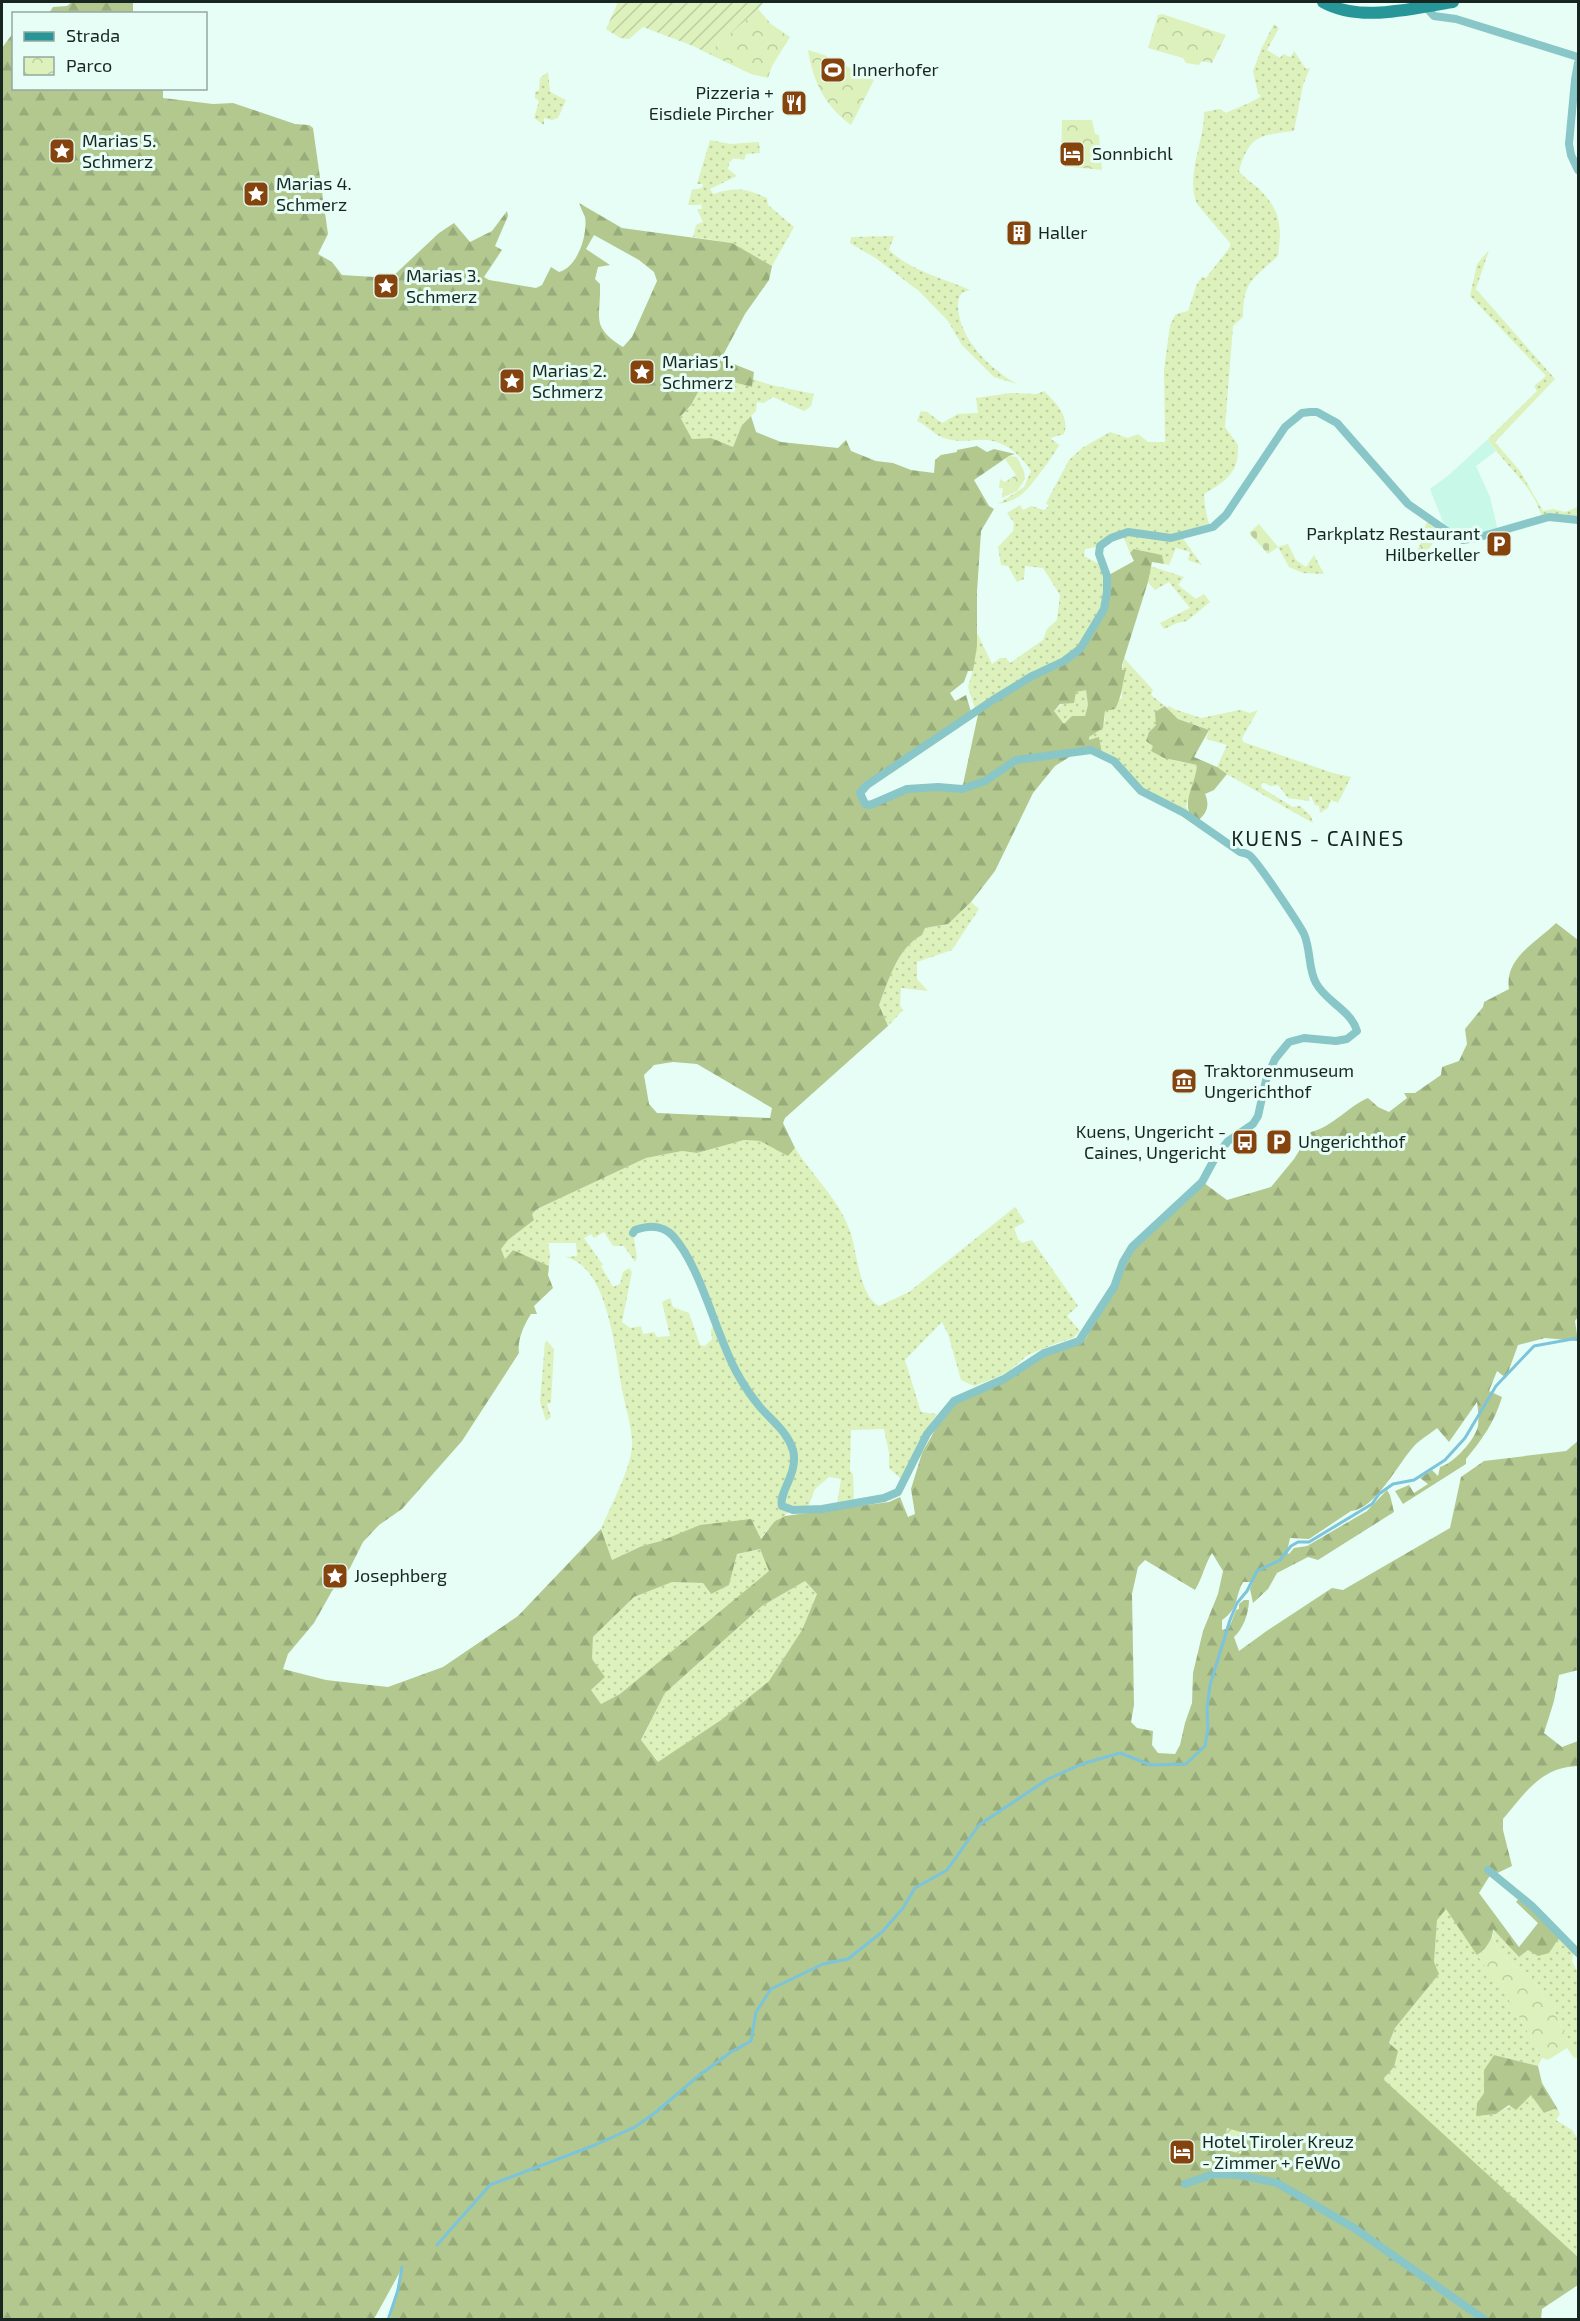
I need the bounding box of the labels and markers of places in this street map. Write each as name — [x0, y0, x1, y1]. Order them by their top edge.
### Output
sports icon: Innerhofer — [818, 55, 848, 85]
place label: Innerhofer — [852, 58, 939, 80]
place label: Pizzeria + Eisdiele Pircher — [649, 81, 774, 124]
restaurant icon: Pizzeria + Eisdiele Pircher — [779, 88, 809, 118]
place label: Marias 5. Schmerz — [82, 129, 156, 172]
place icon: Marias 5. Schmerz — [47, 136, 77, 166]
hotel icon: Sonnbichl — [1057, 139, 1087, 169]
place label: Sonnbichl — [1092, 142, 1173, 164]
place label: Marias 4. Schmerz — [276, 172, 352, 215]
place icon: Marias 4. Schmerz — [241, 179, 271, 209]
building icon: Haller — [1004, 218, 1034, 248]
place label: Haller — [1038, 221, 1087, 243]
place label: Marias 3. Schmerz — [406, 264, 481, 307]
place icon: Marias 3. Schmerz — [371, 271, 401, 301]
place label: Marias 1. Schmerz — [662, 350, 734, 393]
place icon: Marias 1. Schmerz — [627, 357, 657, 387]
place label: Marias 2. Schmerz — [532, 359, 607, 402]
place icon: Marias 2. Schmerz — [497, 366, 527, 396]
place label: Parkplatz Restaurant Hilberkeller — [1306, 522, 1480, 565]
parking icon: Parkplatz Restaurant Hilberkeller — [1484, 529, 1514, 559]
place label: Traktorenmuseum Ungerichthof — [1204, 1059, 1354, 1102]
museum icon: Traktorenmuseum Ungerichthof — [1169, 1066, 1199, 1096]
place label: Kuens, Ungericht - Caines, Ungericht — [1076, 1120, 1226, 1163]
bus stop icon: Kuens, Ungericht - Caines, Ungericht — [1230, 1127, 1260, 1157]
parking icon: Ungerichthof — [1264, 1127, 1294, 1157]
place label: Ungerichthof — [1298, 1130, 1407, 1152]
place icon: Josephberg — [320, 1561, 350, 1591]
place label: Josephberg — [354, 1564, 447, 1586]
place label: Hotel Tiroler Kreuz - Zimmer + FeWo — [1202, 2130, 1354, 2173]
hotel icon: Hotel Tiroler Kreuz - Zimmer + FeWo — [1167, 2137, 1197, 2167]

